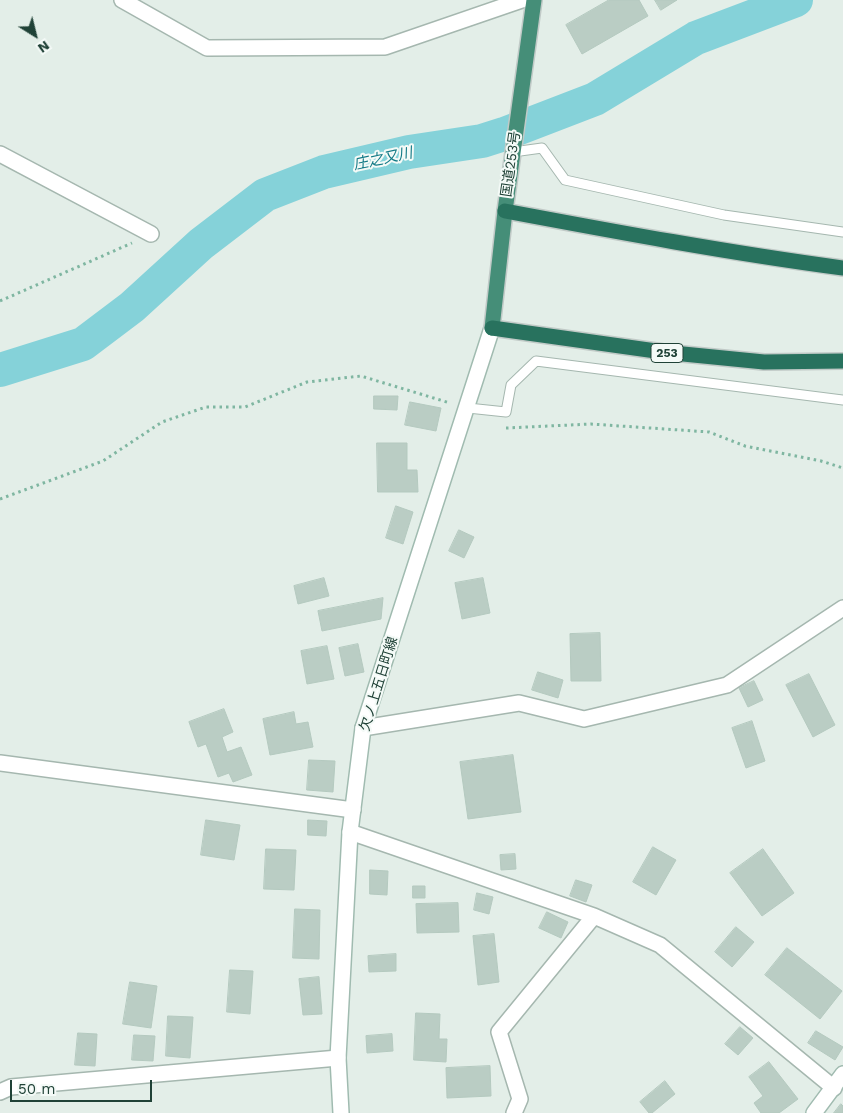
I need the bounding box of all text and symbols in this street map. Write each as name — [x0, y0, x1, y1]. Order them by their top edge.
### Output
north arrow — [10, 10, 60, 60]
text: N — [35, 38, 53, 57]
street label: 国道253号 — [498, 130, 524, 198]
water label: 庄之又川 — [352, 144, 414, 174]
road number: 253 — [651, 343, 683, 362]
street label: 欠ノ上五日町線 — [357, 635, 401, 733]
scale bar — [12, 1070, 155, 1102]
text: 50 m — [18, 1080, 55, 1098]

